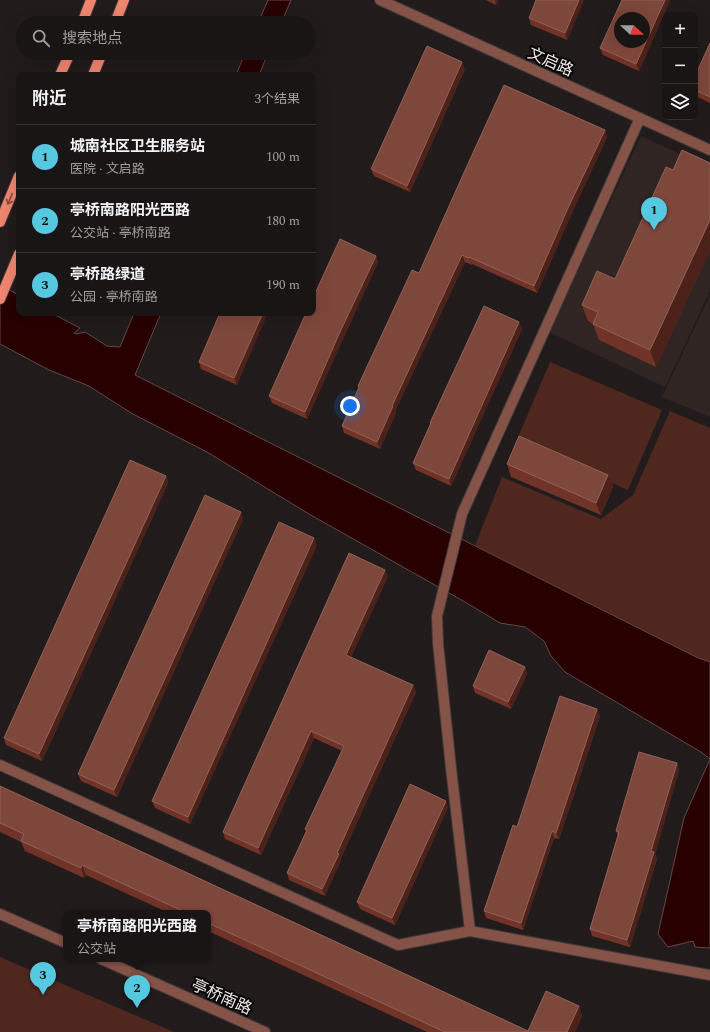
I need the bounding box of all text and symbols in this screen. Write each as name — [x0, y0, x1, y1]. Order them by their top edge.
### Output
north arrow — [614, 12, 650, 48]
map controls — [662, 12, 698, 120]
button: + — [662, 12, 698, 48]
search box — [16, 16, 316, 60]
icon: search — [30, 27, 52, 49]
text: 搜索地点 — [62, 27, 122, 50]
street label: 文启路 — [524, 41, 577, 83]
button: − — [662, 48, 698, 84]
button: layers — [662, 84, 698, 120]
text: 附近 — [32, 86, 66, 112]
text: 3个结果 — [254, 89, 300, 109]
text: 城南社区卫生服务站 — [70, 135, 205, 158]
text: 1 — [41, 147, 49, 167]
text: 100 m — [266, 147, 300, 167]
text: 医院 · 文启路 — [70, 159, 145, 179]
one-way arrow — [5, 192, 13, 204]
pin: 1 — [641, 197, 667, 230]
text: 亭桥南路阳光西路 — [70, 199, 190, 222]
text: 2 — [41, 211, 49, 231]
text: 180 m — [266, 211, 300, 231]
text: 公交站 · 亭桥南路 — [70, 223, 171, 243]
text: 亭桥路绿道 — [70, 263, 145, 286]
text: 3 — [41, 275, 49, 295]
text: 190 m — [266, 275, 300, 295]
text: 公园 · 亭桥南路 — [70, 287, 158, 307]
your location — [340, 396, 360, 416]
popup — [63, 910, 211, 962]
text: 亭桥南路阳光西路 — [77, 915, 197, 938]
text: 公交站 — [77, 939, 116, 959]
pin: 3 — [30, 962, 56, 995]
street label: 亭桥南路 — [187, 973, 256, 1021]
pin: 2 — [124, 975, 150, 1008]

